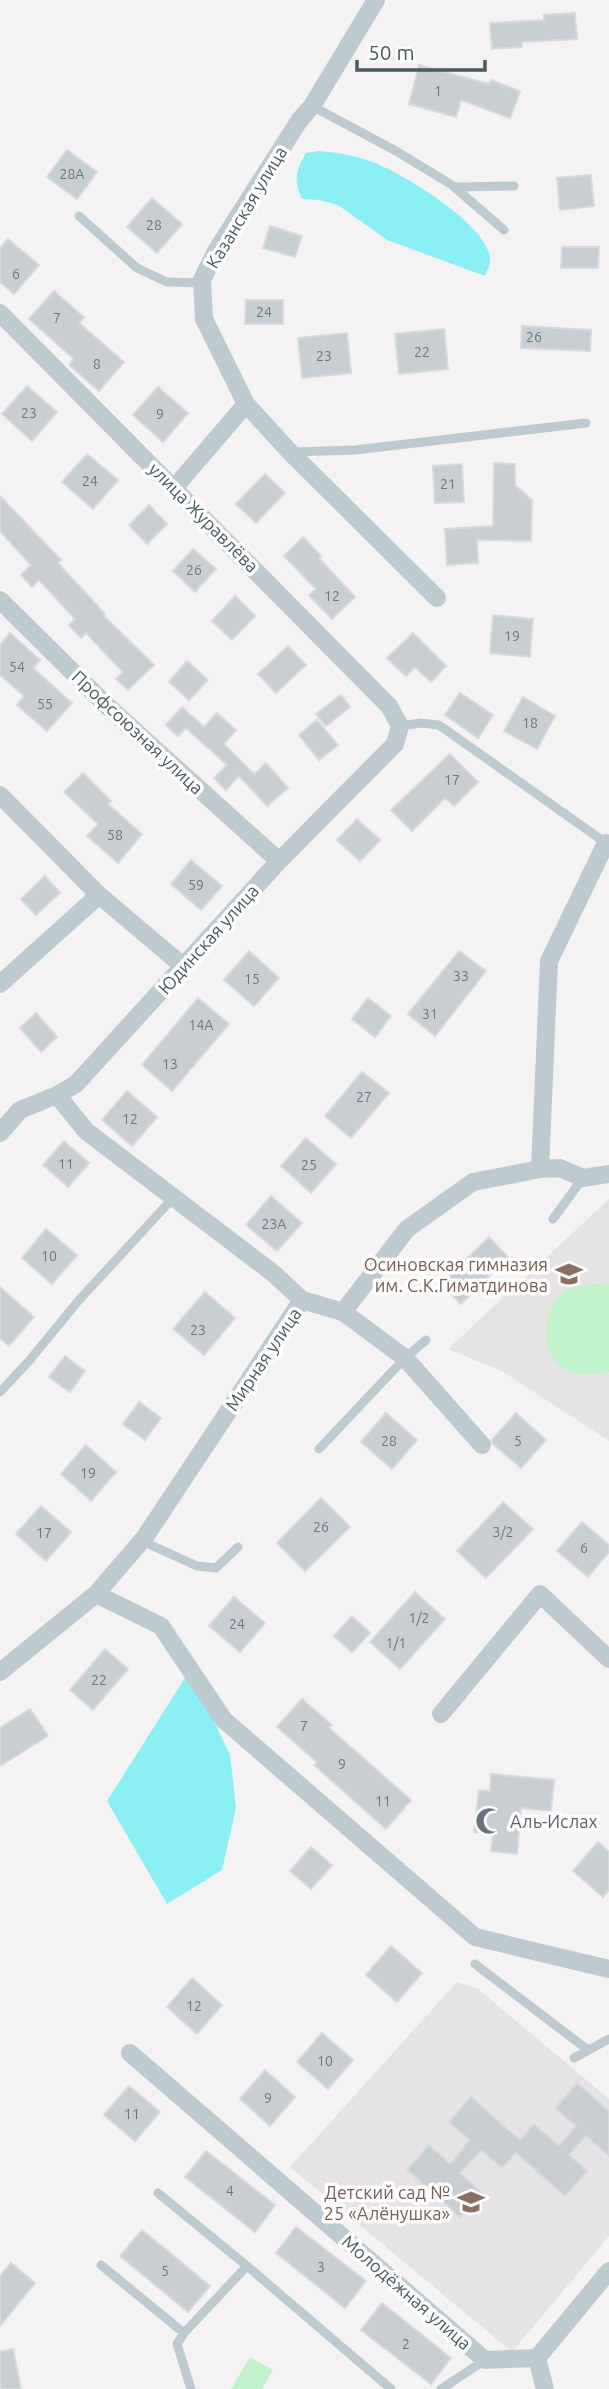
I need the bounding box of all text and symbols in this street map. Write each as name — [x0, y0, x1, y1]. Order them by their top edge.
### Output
scale bar — [357, 28, 485, 72]
text: 50 m — [368, 40, 415, 64]
house number: 1 — [434, 83, 442, 99]
street label: Казанская улица — [202, 142, 290, 272]
house number: 28А — [60, 166, 84, 182]
house number: 28 — [146, 217, 162, 233]
house number: 6 — [12, 266, 20, 282]
house number: 24 — [256, 304, 272, 320]
house number: 7 — [53, 310, 61, 326]
house number: 26 — [526, 329, 542, 345]
house number: 22 — [414, 344, 430, 360]
house number: 23 — [316, 348, 332, 364]
house number: 8 — [93, 356, 101, 372]
house number: 23 — [21, 405, 37, 421]
house number: 9 — [156, 406, 164, 422]
street label: улица Журавлёва — [145, 458, 263, 576]
house number: 24 — [82, 473, 98, 489]
house number: 21 — [440, 476, 456, 492]
house number: 26 — [186, 562, 202, 578]
house number: 12 — [324, 588, 340, 604]
house number: 19 — [504, 628, 520, 644]
house number: 54 — [9, 659, 25, 675]
street label: Профсоюзная улица — [68, 666, 208, 798]
house number: 55 — [37, 696, 53, 712]
house number: 18 — [522, 715, 538, 731]
house number: 17 — [444, 772, 460, 788]
house number: 58 — [107, 827, 123, 843]
house number: 59 — [188, 877, 204, 893]
street label: Юдинская улица — [154, 880, 262, 998]
house number: 33 — [453, 968, 469, 984]
house number: 15 — [244, 971, 260, 987]
house number: 31 — [422, 1006, 438, 1022]
house number: 14А — [189, 1017, 213, 1033]
house number: 13 — [162, 1056, 178, 1072]
house number: 27 — [356, 1089, 372, 1105]
house number: 12 — [122, 1111, 138, 1127]
house number: 11 — [58, 1156, 74, 1172]
house number: 25 — [301, 1157, 317, 1173]
house number: 23А — [262, 1216, 286, 1232]
house number: 10 — [41, 1248, 57, 1264]
place label: Осиновская гимназия им. С.К.Гиматдинова — [364, 1254, 548, 1295]
school or university icon: Осиновская гимназия им. С.К.Гиматдинова — [554, 1259, 584, 1289]
street label: Мирная улица — [221, 1304, 305, 1414]
house number: 23 — [190, 1322, 206, 1338]
house number: 28 — [381, 1433, 397, 1449]
house number: 5 — [514, 1433, 522, 1449]
house number: 19 — [80, 1465, 96, 1481]
house number: 26 — [313, 1519, 329, 1535]
house number: 3/2 — [493, 1524, 513, 1540]
house number: 17 — [36, 1525, 52, 1541]
house number: 6 — [580, 1540, 588, 1556]
house number: 1/2 — [409, 1610, 429, 1626]
house number: 24 — [229, 1616, 245, 1632]
house number: 1/1 — [386, 1635, 406, 1651]
house number: 22 — [91, 1672, 107, 1688]
house number: 7 — [300, 1718, 308, 1734]
house number: 9 — [338, 1756, 346, 1772]
house number: 11 — [375, 1793, 391, 1809]
mosque icon: Аль-Ислах — [474, 1806, 504, 1836]
place label: Аль-Ислах — [510, 1811, 598, 1831]
house number: 12 — [186, 1998, 202, 2014]
house number: 10 — [317, 2053, 333, 2069]
house number: 9 — [264, 2090, 272, 2106]
house number: 11 — [124, 2106, 140, 2122]
place label: Детский сад № 25 «Алёнушка» — [324, 2182, 450, 2223]
house number: 4 — [226, 2183, 234, 2199]
school or university icon: Детский сад № 25 «Алёнушка» — [456, 2187, 486, 2217]
street label: Молодёжная улица — [339, 2231, 475, 2353]
house number: 3 — [317, 2259, 325, 2275]
house number: 5 — [161, 2263, 169, 2279]
house number: 2 — [402, 2336, 410, 2352]

